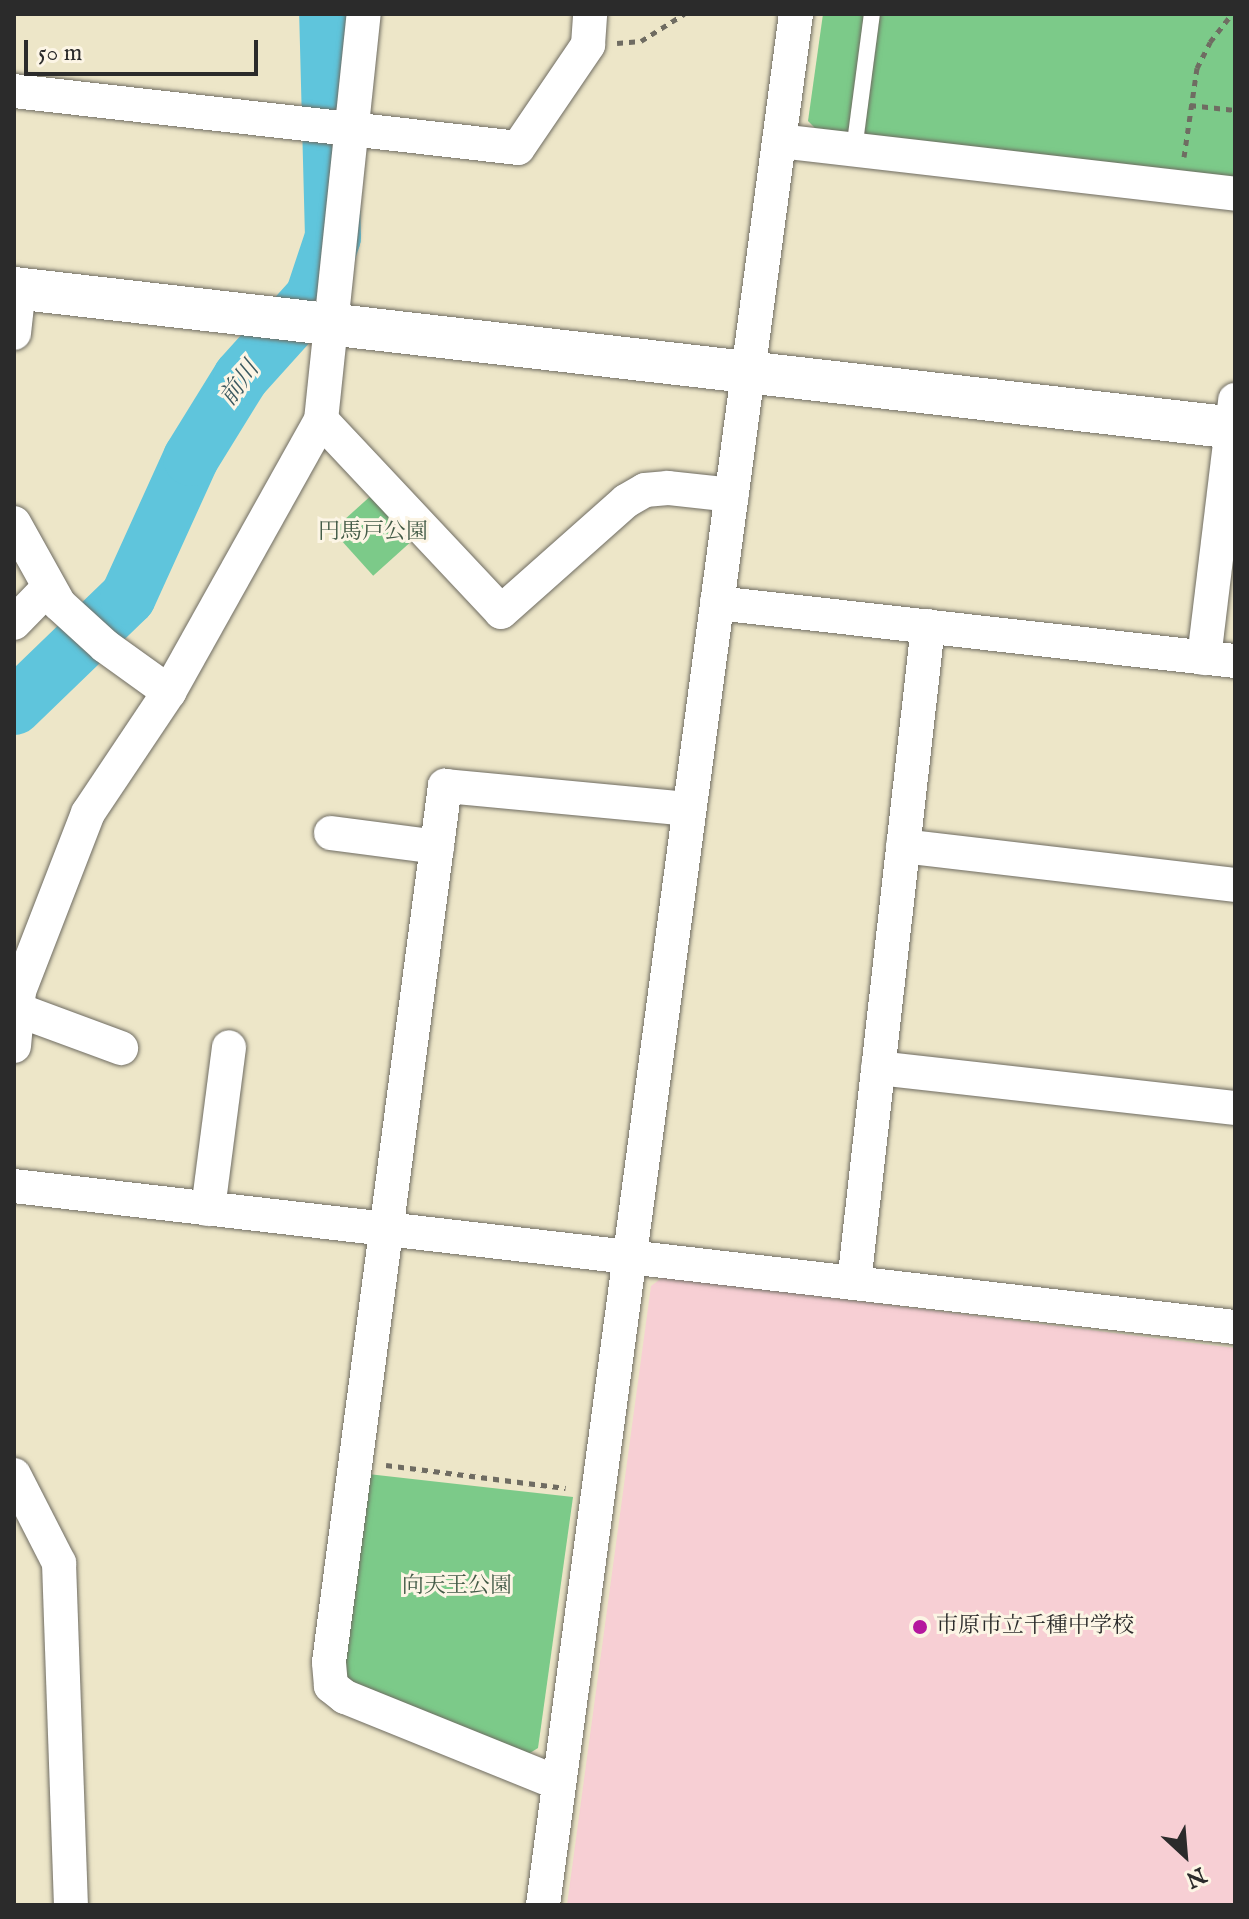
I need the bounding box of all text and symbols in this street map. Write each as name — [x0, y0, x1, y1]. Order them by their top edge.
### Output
scale bar — [28, 24, 262, 74]
text: 50 m — [38, 38, 82, 69]
water label: 前川 — [214, 356, 266, 412]
park label: 円馬戸公園 — [318, 520, 428, 546]
park label: 向天王公園 — [402, 1574, 512, 1600]
place label: 市原市立千種中学校 — [936, 1614, 1134, 1640]
marker: 市原市立千種中学校 — [911, 1618, 929, 1636]
north arrow — [1145, 1815, 1225, 1895]
text: N — [1181, 1860, 1210, 1893]

